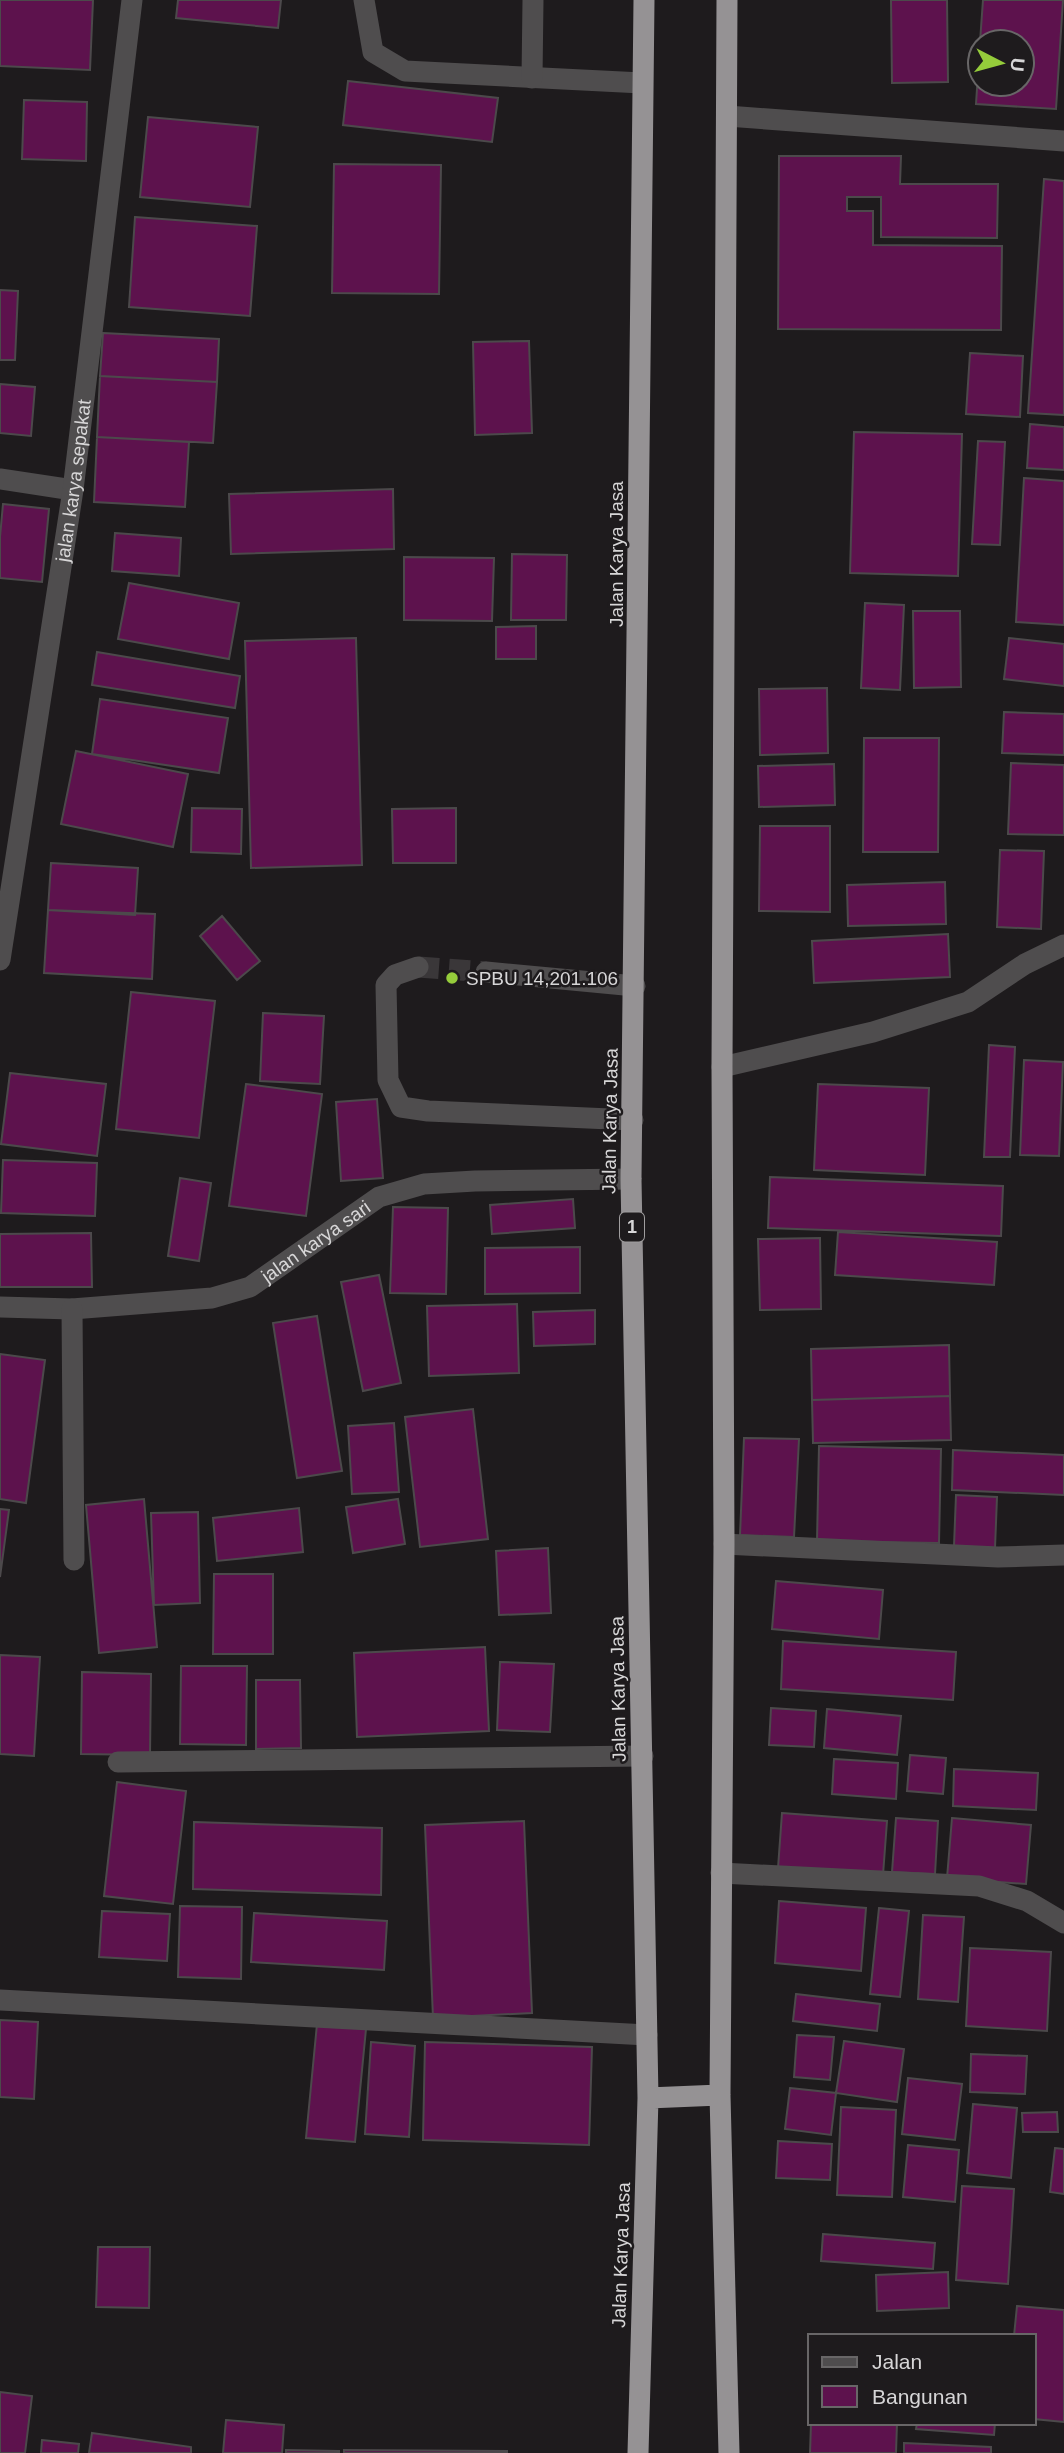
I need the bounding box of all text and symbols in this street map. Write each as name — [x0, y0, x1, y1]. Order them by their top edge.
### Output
north arrow — [966, 28, 1036, 98]
text: U — [1006, 57, 1029, 73]
street label: jalan karya sepakat — [51, 397, 94, 564]
street label: Jalan Karya Jasa — [606, 481, 627, 627]
place label: SPBU 14,201.106 — [466, 968, 618, 989]
marker: SPBU 14,201.106 — [444, 970, 460, 986]
street label: Jalan Karya Jasa — [598, 1048, 622, 1194]
street label: jalan karya sari — [256, 1196, 374, 1287]
road number: 1 — [620, 1212, 644, 1242]
street label: Jalan Karya Jasa — [606, 1616, 630, 1762]
street label: Jalan Karya Jasa — [608, 2181, 634, 2328]
legend — [808, 2334, 1036, 2425]
text: Jalan — [872, 2350, 922, 2373]
text: Bangunan — [872, 2385, 968, 2408]

